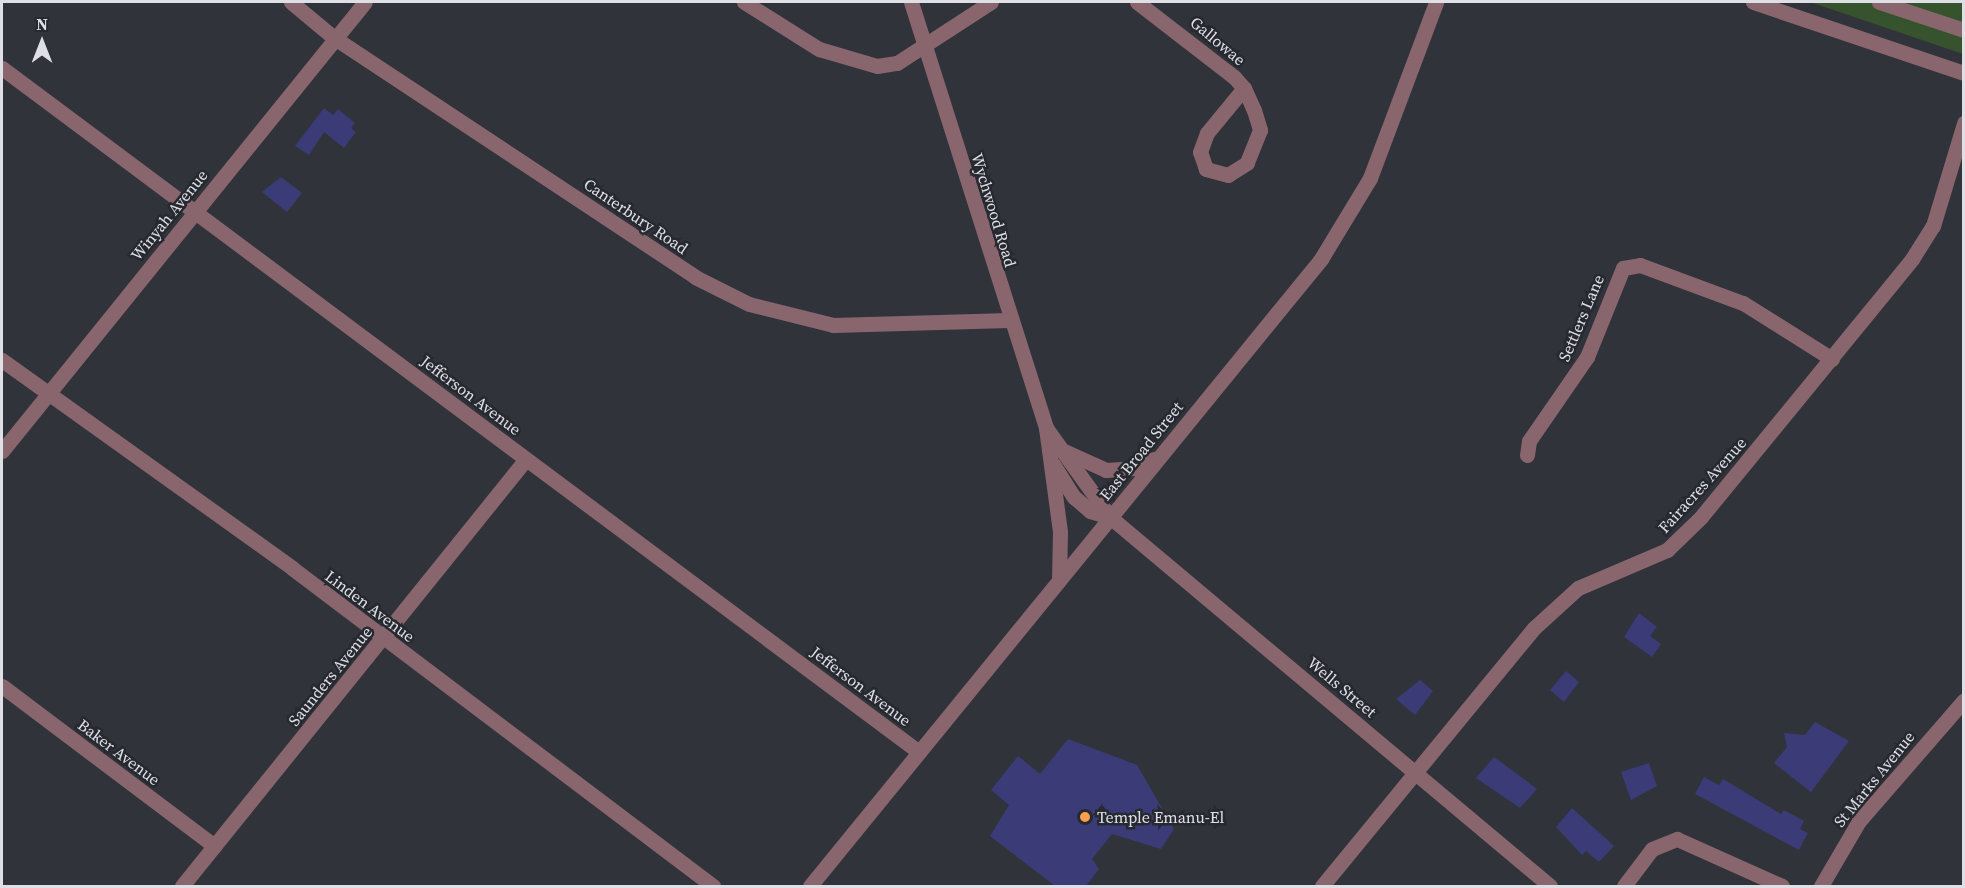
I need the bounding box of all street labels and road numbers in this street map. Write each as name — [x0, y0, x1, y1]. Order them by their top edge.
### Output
street label: Gallowae — [1187, 13, 1249, 69]
street label: Wychwood Road — [968, 151, 1020, 269]
street label: Winyah Avenue — [127, 166, 211, 264]
street label: Canterbury Road — [580, 174, 692, 258]
street label: Settlers Lane — [1554, 272, 1608, 364]
street label: Jefferson Avenue — [417, 351, 525, 439]
street label: East Broad Street — [1095, 398, 1187, 504]
street label: Fairacres Avenue — [1654, 433, 1750, 537]
street label: Linden Avenue — [321, 566, 419, 646]
street label: Saunders Avenue — [284, 622, 376, 730]
street label: Jefferson Avenue — [807, 642, 915, 730]
street label: Wells Street — [1304, 653, 1380, 721]
street label: Baker Avenue — [74, 715, 164, 789]
street label: St Marks Avenue — [1830, 727, 1918, 831]

